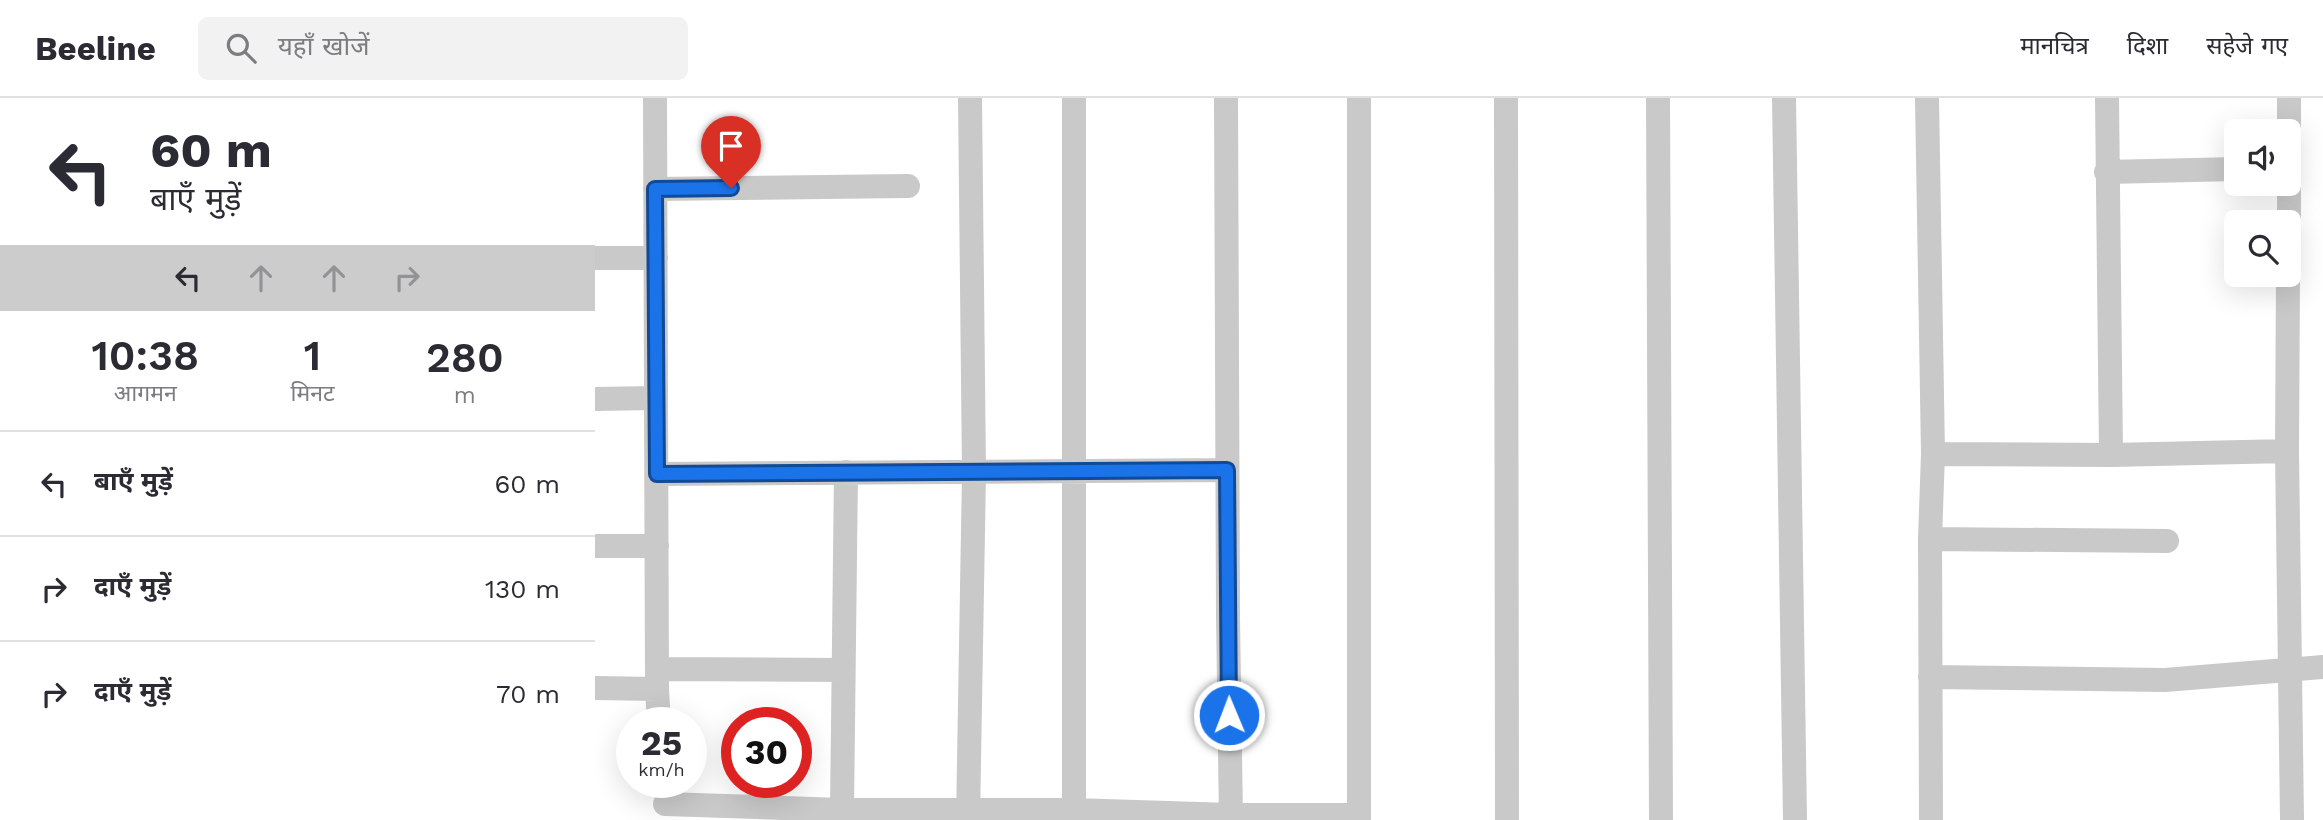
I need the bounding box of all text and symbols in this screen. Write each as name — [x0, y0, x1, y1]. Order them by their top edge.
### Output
search box — [198, 17, 688, 80]
text: Beeline — [35, 29, 156, 68]
icon: search — [222, 29, 260, 67]
text: यहाँ खोजें — [278, 31, 370, 61]
text: मानचित्र — [2020, 32, 2089, 60]
text: दिशा — [2127, 32, 2168, 60]
text: सहेजे गए — [2206, 32, 2288, 60]
pin — [701, 116, 761, 188]
map controls — [2224, 119, 2301, 287]
button: sound — [2224, 119, 2301, 196]
text: 60 m — [150, 121, 272, 179]
icon: left — [35, 126, 126, 217]
icon: arrive — [712, 127, 750, 165]
text: बाएँ मुड़ें — [150, 180, 241, 218]
button: search — [2224, 210, 2301, 287]
icon: left — [169, 259, 207, 297]
icon: ahead — [242, 259, 280, 297]
icon: ahead — [315, 259, 353, 297]
icon: right — [388, 259, 426, 297]
text: 10:38 — [91, 331, 199, 380]
text: 1 — [304, 331, 321, 380]
text: 280 — [426, 333, 504, 382]
text: आगमन — [114, 380, 177, 407]
text: मिनट — [290, 380, 335, 407]
text: m — [454, 382, 476, 409]
icon: left — [35, 465, 73, 503]
text: बाएँ मुड़ें — [94, 466, 173, 496]
text: 60 m — [494, 469, 560, 499]
icon: right — [35, 570, 73, 608]
text: दाएँ मुड़ें — [94, 571, 171, 601]
text: 130 m — [485, 574, 560, 604]
icon: right — [35, 675, 73, 713]
text: दाएँ मुड़ें — [94, 676, 171, 706]
position arrow — [1192, 678, 1266, 752]
text: 70 m — [496, 679, 560, 709]
speed limit sign: 30 — [721, 707, 812, 798]
text: 25 — [641, 722, 682, 764]
text: km/h — [638, 759, 685, 780]

